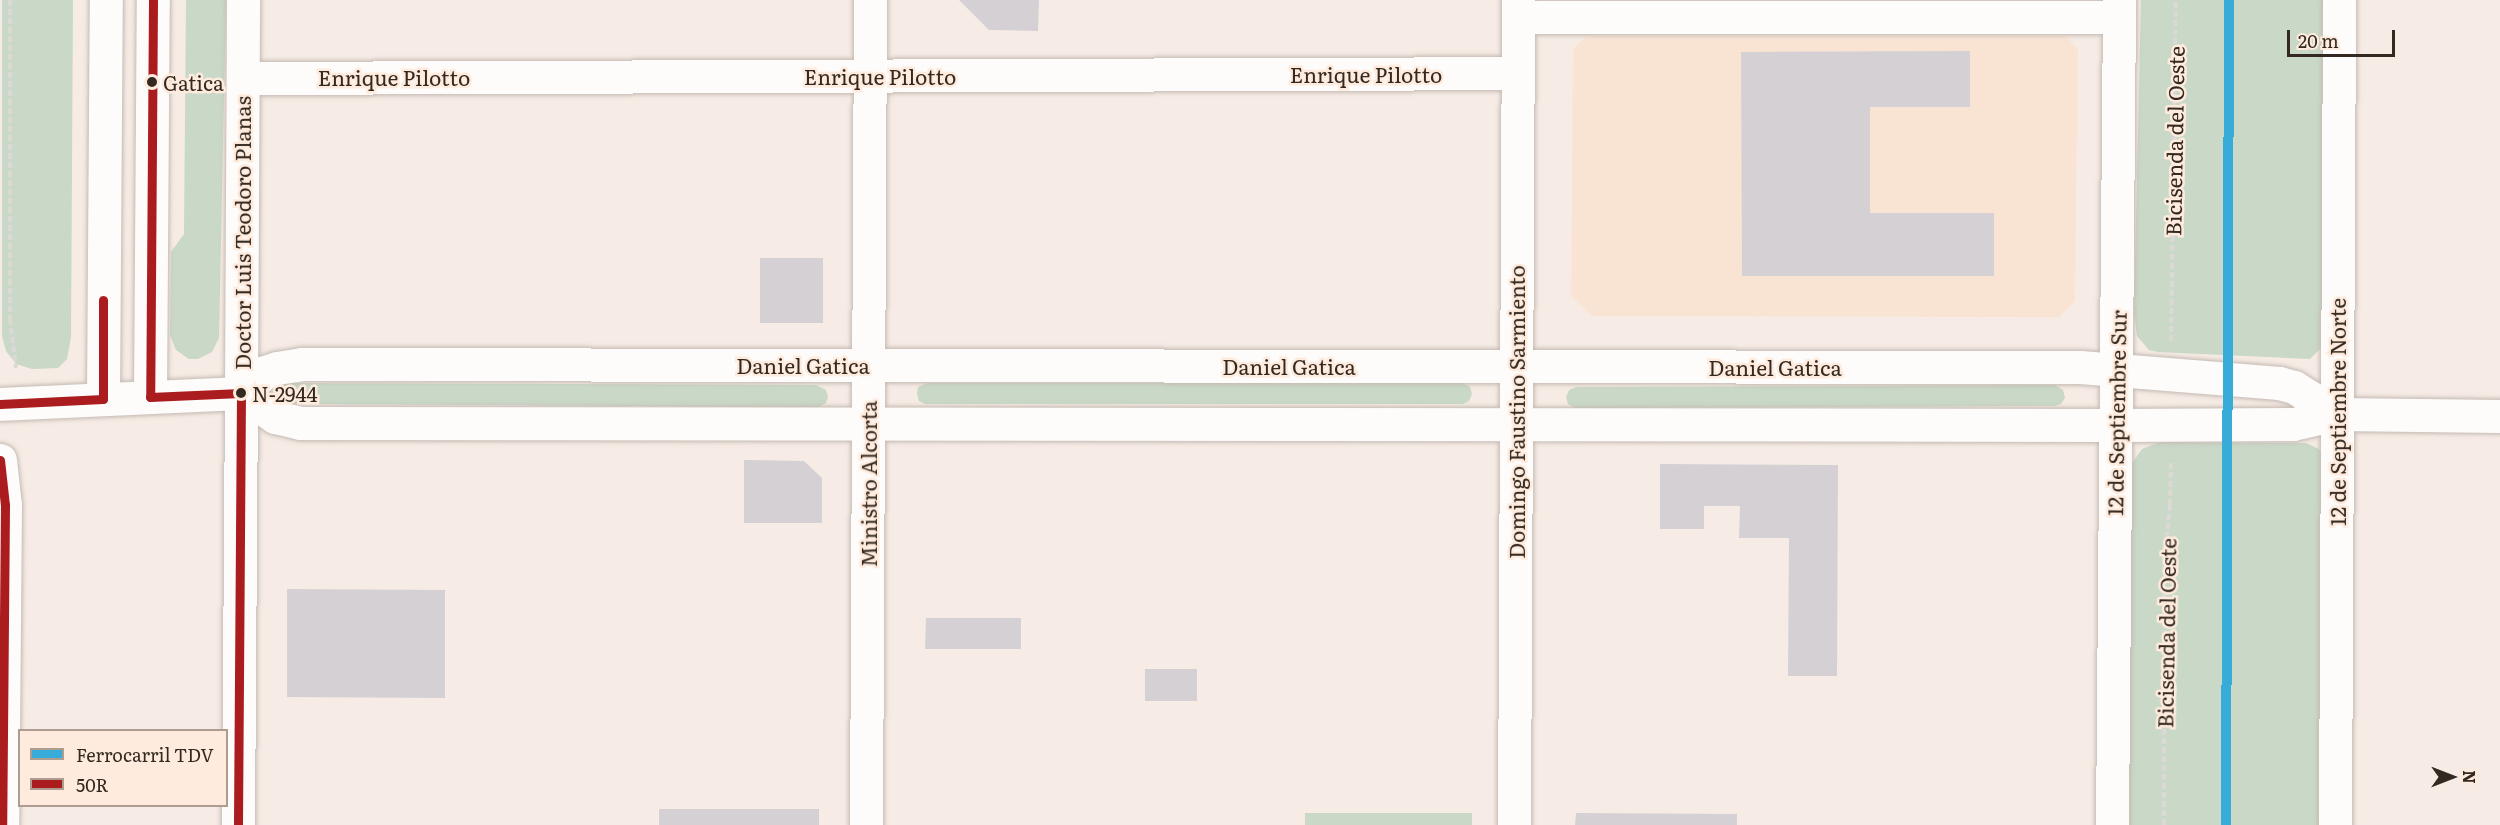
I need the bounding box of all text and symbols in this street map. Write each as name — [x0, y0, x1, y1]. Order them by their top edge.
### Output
scale bar — [2290, 18, 2398, 56]
text: 20 m — [2298, 27, 2339, 54]
street label: Bicisenda del Oeste — [2160, 46, 2188, 236]
street label: Enrique Pilotto — [1290, 61, 1442, 87]
street label: Enrique Pilotto — [804, 63, 956, 89]
street label: Enrique Pilotto — [318, 64, 470, 90]
place label: Gatica — [163, 70, 224, 94]
marker: Gatica — [146, 76, 158, 88]
street label: Doctor Luis Teodoro Planas — [229, 96, 255, 370]
street label: Domingo Faustino Sarmiento — [1503, 265, 1529, 559]
street label: 12 de Septiembre Norte — [2324, 298, 2350, 526]
street label: 12 de Septiembre Sur — [2102, 310, 2130, 516]
street label: Daniel Gatica — [736, 352, 870, 378]
street label: Daniel Gatica — [1222, 353, 1356, 379]
street label: Daniel Gatica — [1708, 354, 1842, 380]
place label: N-2944 — [252, 381, 318, 405]
marker: N-2944 — [235, 387, 247, 399]
street label: Ministro Alcorta — [855, 401, 881, 567]
street label: Bicisenda del Oeste — [2152, 538, 2180, 728]
legend — [18, 729, 228, 807]
text: Ferrocarril TDV — [76, 741, 214, 768]
north arrow — [2422, 747, 2482, 807]
text: N — [2458, 770, 2482, 784]
text: 50R — [76, 771, 109, 798]

